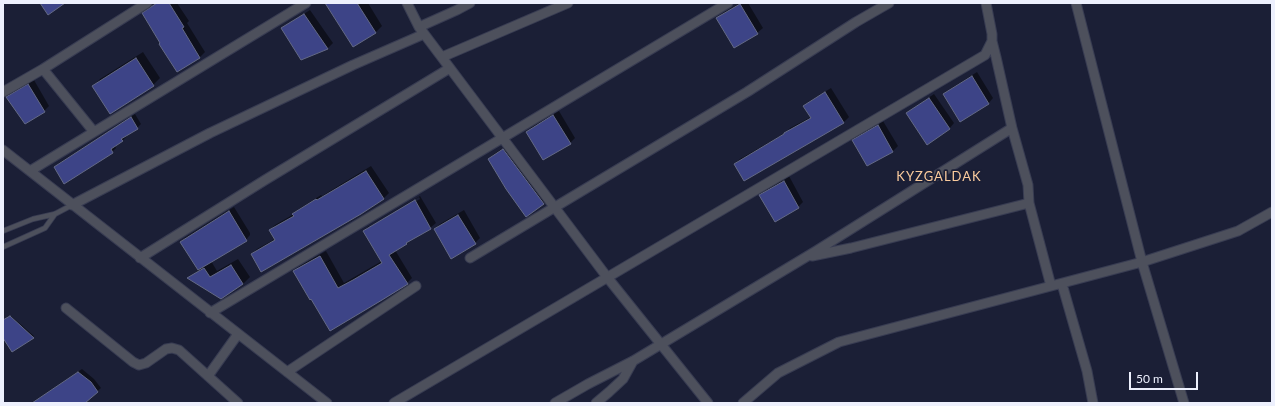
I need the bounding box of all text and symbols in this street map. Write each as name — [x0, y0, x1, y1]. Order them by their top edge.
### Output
district label: KYZGALDAK — [896, 169, 982, 185]
scale bar — [1131, 364, 1200, 390]
text: 50 m — [1136, 371, 1163, 386]

